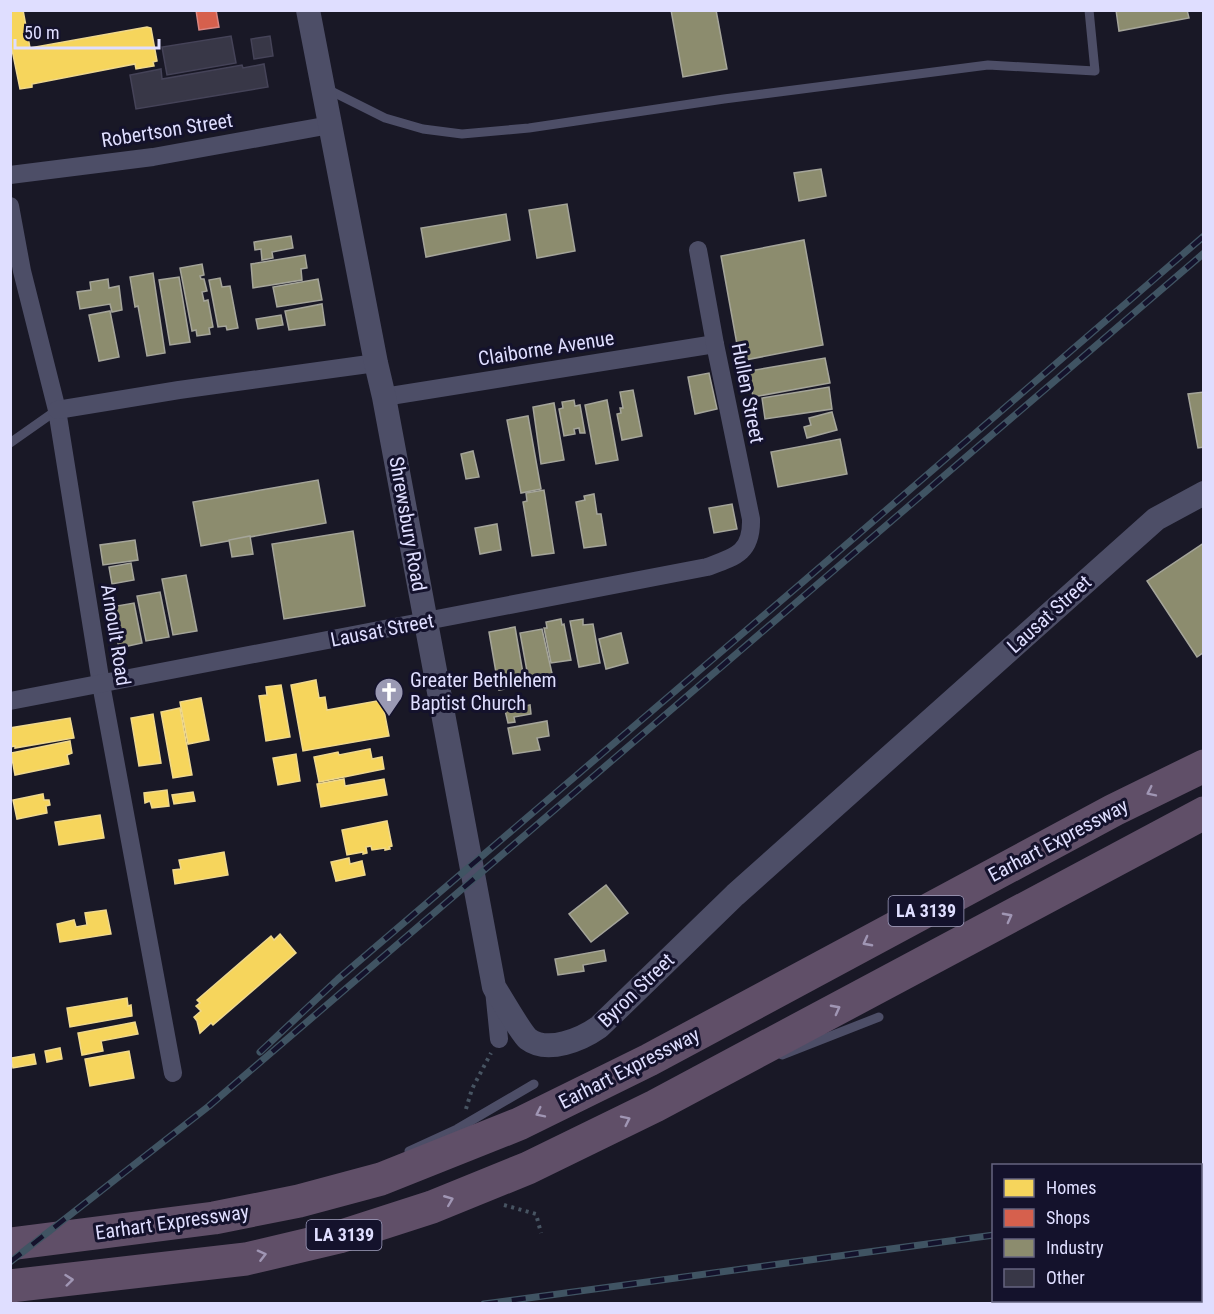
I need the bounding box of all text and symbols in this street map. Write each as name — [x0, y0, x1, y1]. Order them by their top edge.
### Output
scale bar — [15, 12, 159, 50]
text: 50 m — [24, 22, 59, 43]
street label: Robertson Street — [100, 108, 234, 152]
street label: Claiborne Avenue — [476, 325, 616, 371]
street label: Hullen Street — [727, 341, 770, 445]
street label: Shrewsbury Road — [384, 455, 432, 593]
street label: Lausat Street — [1002, 570, 1096, 658]
street label: Arnoult Road — [96, 583, 136, 687]
street label: Lausat Street — [328, 608, 436, 652]
place label: Greater Bethlehem Baptist Church — [410, 668, 557, 715]
church icon: Greater Bethlehem Baptist Church — [373, 676, 405, 718]
one-way arrow — [1146, 784, 1157, 796]
street label: Earhart Expressway — [984, 793, 1132, 887]
road number: LA 3139 — [888, 896, 964, 926]
one-way arrow — [1002, 913, 1012, 924]
one-way arrow — [863, 935, 874, 946]
street label: Byron Street — [593, 948, 679, 1032]
one-way arrow — [830, 1005, 840, 1016]
street label: Earhart Expressway — [555, 1022, 703, 1114]
one-way arrow — [536, 1106, 547, 1118]
one-way arrow — [620, 1115, 631, 1127]
legend — [992, 1164, 1202, 1302]
text: Homes — [1046, 1177, 1096, 1198]
one-way arrow — [442, 1195, 453, 1207]
street label: Earhart Expressway — [94, 1199, 250, 1245]
text: Shops — [1046, 1207, 1090, 1228]
road number: LA 3139 — [306, 1220, 382, 1250]
text: Industry — [1046, 1237, 1104, 1258]
one-way arrow — [257, 1250, 267, 1263]
text: Other — [1046, 1267, 1085, 1288]
one-way arrow — [64, 1274, 73, 1287]

